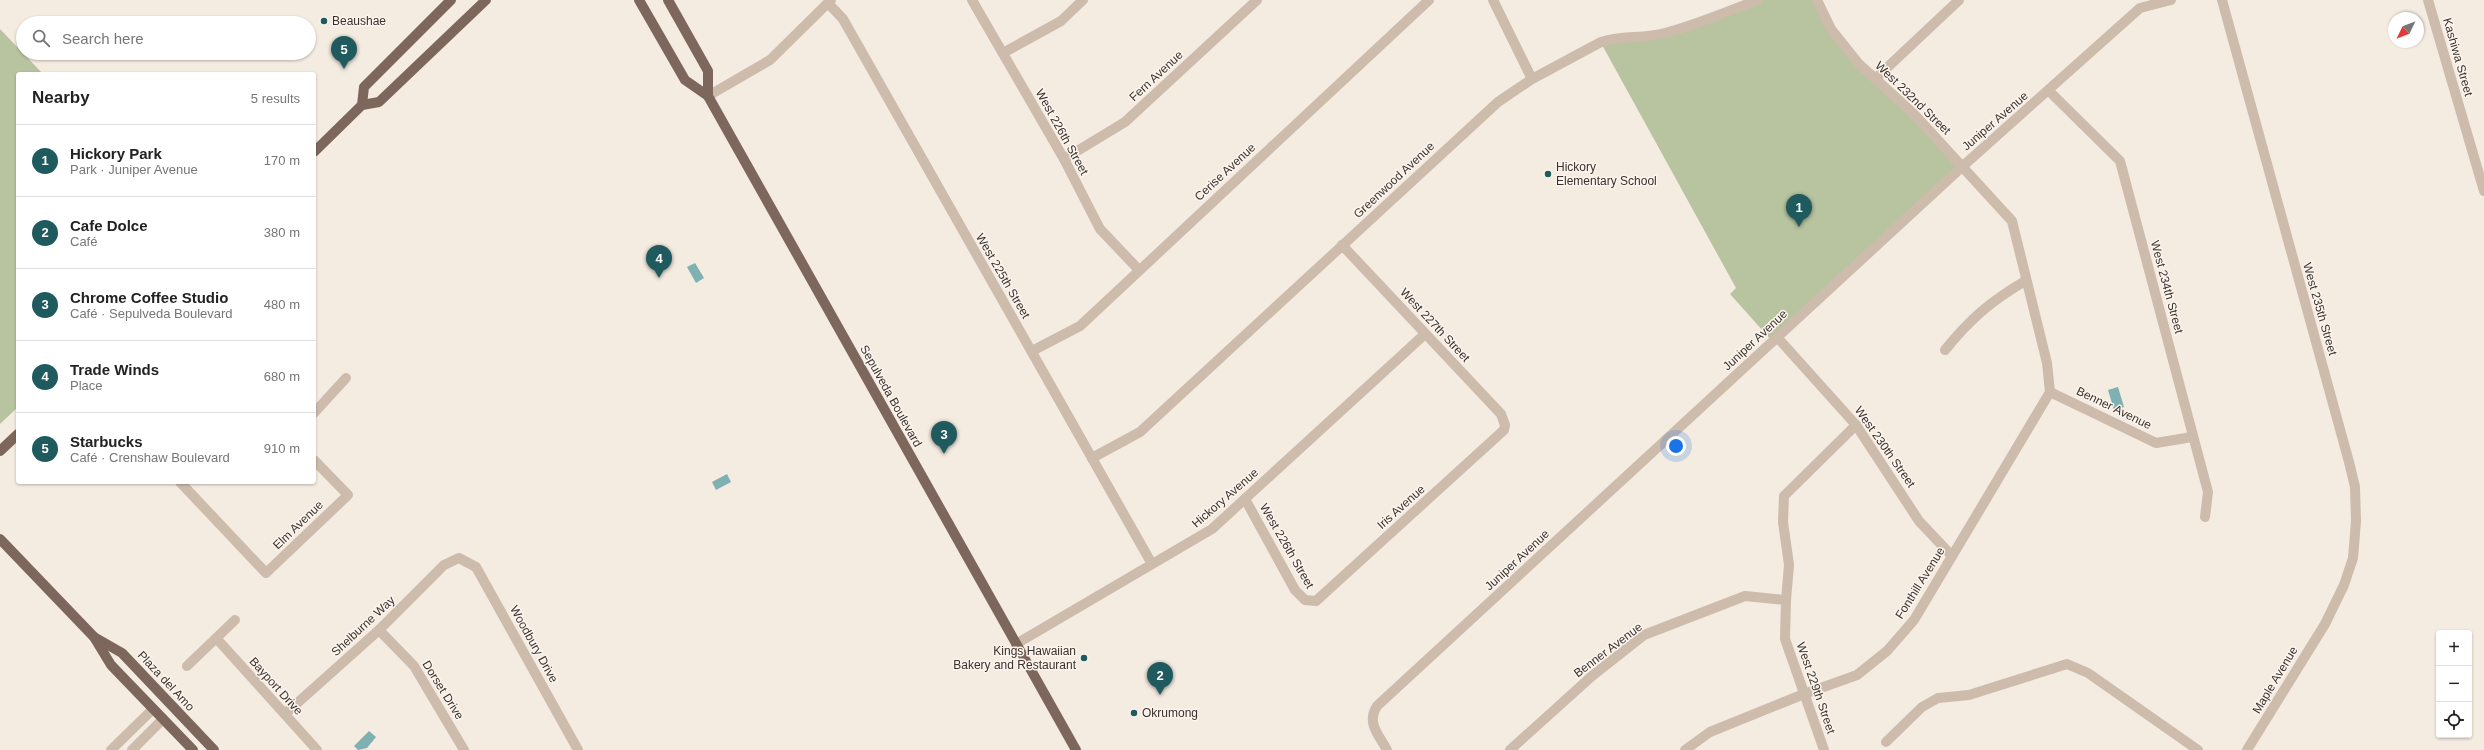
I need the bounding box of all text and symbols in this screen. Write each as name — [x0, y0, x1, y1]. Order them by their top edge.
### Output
north arrow — [2388, 12, 2424, 48]
place label: Beaushae — [332, 14, 386, 28]
search box — [16, 16, 316, 60]
marker: Beaushae — [319, 16, 329, 26]
street label: Kashiwa Street — [2440, 16, 2476, 98]
icon: search — [30, 27, 52, 49]
text: Search here — [62, 30, 144, 47]
pin: 5 — [331, 36, 357, 69]
street label: Fern Avenue — [1126, 48, 1186, 104]
street label: West 232nd Street — [1872, 59, 1954, 138]
street label: West 226th Street — [1033, 87, 1092, 178]
text: Nearby — [32, 88, 90, 107]
street label: Juniper Avenue — [1959, 88, 2031, 153]
text: 5 results — [251, 91, 300, 106]
street label: Greenwood Avenue — [1351, 139, 1437, 221]
street label: Cerise Avenue — [1192, 140, 1258, 204]
text: Hickory Park — [70, 145, 162, 162]
text: 1 — [41, 153, 49, 168]
text: 170 m — [264, 153, 300, 168]
place label: Hickory Elementary School — [1556, 160, 1657, 188]
text: Park · Juniper Avenue — [70, 162, 198, 177]
marker: Hickory Elementary School — [1543, 169, 1553, 179]
pin: 1 — [1786, 194, 1812, 227]
text: Cafe Dolce — [70, 217, 148, 234]
text: 2 — [41, 225, 49, 240]
text: 380 m — [264, 225, 300, 240]
street label: West 225th Street — [973, 231, 1033, 322]
text: Café — [70, 234, 97, 249]
street label: West 234th Street — [2148, 239, 2186, 336]
pin: 4 — [646, 245, 672, 278]
street label: West 235th Street — [2300, 261, 2340, 358]
street label: West 227th Street — [1397, 285, 1473, 365]
text: Chrome Coffee Studio — [70, 289, 228, 306]
text: 3 — [41, 297, 49, 312]
text: 480 m — [264, 297, 300, 312]
text: Café · Sepulveda Boulevard — [70, 306, 233, 321]
street label: Juniper Avenue — [1720, 307, 1790, 373]
street label: Sepulveda Boulevard — [857, 343, 925, 449]
text: Trade Winds — [70, 361, 159, 378]
text: 4 — [41, 369, 49, 384]
text: 680 m — [264, 369, 300, 384]
text: Place — [70, 378, 103, 393]
street label: Benner Avenue — [2074, 384, 2154, 432]
street label: West 230th Street — [1852, 404, 1919, 491]
pin: 3 — [931, 421, 957, 454]
text: Starbucks — [70, 433, 143, 450]
your location — [1666, 436, 1686, 456]
text: 5 — [41, 441, 49, 456]
text: 910 m — [264, 441, 300, 456]
text: Café · Crenshaw Boulevard — [70, 450, 230, 465]
street label: Hickory Avenue — [1189, 465, 1261, 531]
street label: Iris Avenue — [1374, 482, 1428, 532]
street label: Elm Avenue — [270, 498, 326, 552]
street label: West 226th Street — [1257, 501, 1317, 592]
street label: Juniper Avenue — [1482, 527, 1552, 593]
street label: Fonthill Avenue — [1892, 544, 1948, 621]
street label: Shelburne Way — [328, 593, 398, 659]
street label: Woodbury Drive — [507, 603, 561, 685]
street label: Benner Avenue — [1571, 620, 1645, 680]
map controls — [2436, 630, 2472, 738]
button: + — [2436, 630, 2472, 666]
street label: West 229th Street — [1794, 640, 1838, 736]
place label: Kings Hawaiian Bakery and Restaurant — [953, 644, 1077, 672]
street label: Maple Avenue — [2249, 644, 2301, 716]
street label: Plaza del Amo — [135, 648, 197, 714]
marker: Kings Hawaiian Bakery and Restaurant — [1079, 653, 1089, 663]
street label: Bayport Drive — [246, 654, 306, 718]
street label: Dorset Drive — [419, 658, 467, 722]
pin: 2 — [1147, 662, 1173, 695]
button: − — [2436, 666, 2472, 702]
button: locate — [2436, 702, 2472, 738]
place label: Okrumong — [1142, 706, 1198, 720]
marker: Okrumong — [1129, 708, 1139, 718]

